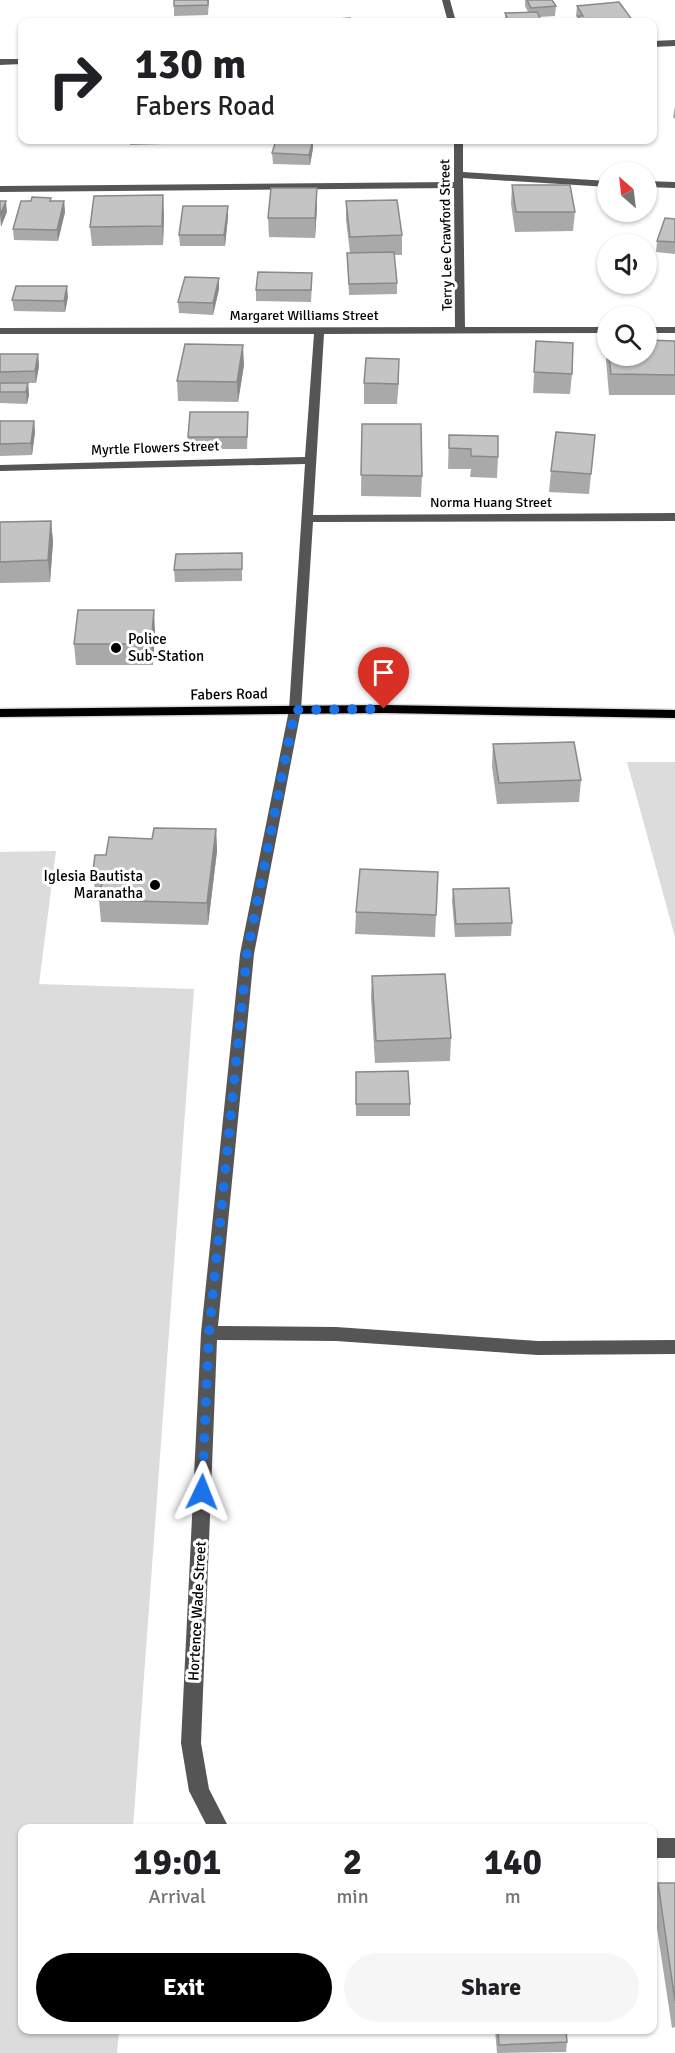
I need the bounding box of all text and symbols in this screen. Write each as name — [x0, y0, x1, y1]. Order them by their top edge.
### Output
text: 130 m — [135, 39, 246, 90]
icon: right — [36, 42, 114, 120]
text: Fabers Road — [135, 90, 275, 123]
street label: Terry Lee Crawford Street — [436, 159, 456, 311]
north arrow — [597, 162, 657, 222]
map controls — [597, 162, 657, 366]
button: sound — [597, 234, 657, 294]
button: search — [597, 306, 657, 366]
street label: Margaret Williams Street — [229, 307, 379, 324]
street label: Myrtle Flowers Street — [91, 437, 220, 459]
street label: Norma Huang Street — [430, 494, 552, 511]
place label: Police Sub-Station — [128, 630, 204, 665]
marker: Police Sub-Station — [109, 641, 123, 655]
pin — [358, 647, 409, 709]
icon: arrive — [367, 656, 400, 689]
street label: Fabers Road — [190, 684, 268, 704]
place label: Iglesia Bautista Maranatha — [44, 867, 143, 902]
marker: Iglesia Bautista Maranatha — [148, 878, 162, 892]
position arrow — [170, 1460, 234, 1524]
street label: Hortence Wade Street — [184, 1541, 210, 1681]
text: 19:01 — [133, 1840, 221, 1885]
text: 2 — [343, 1840, 362, 1885]
text: 140 — [484, 1840, 542, 1885]
text: Arrival — [148, 1884, 206, 1909]
text: min — [336, 1884, 369, 1909]
text: m — [505, 1884, 521, 1909]
button: Exit — [36, 1953, 332, 2022]
button: Share — [344, 1953, 639, 2022]

